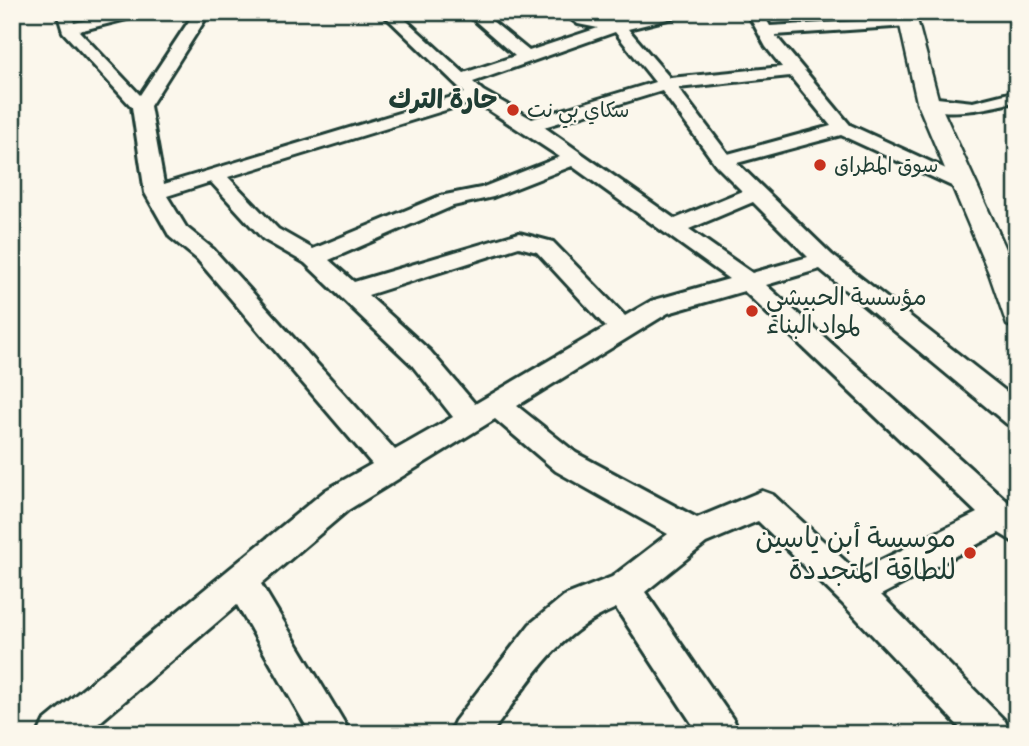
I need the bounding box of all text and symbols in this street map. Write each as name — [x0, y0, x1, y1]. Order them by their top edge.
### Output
district label: حارة الترك — [388, 83, 498, 116]
place label: سكاي بي نت — [527, 97, 630, 129]
marker: سكاي بي نت — [505, 102, 521, 118]
place label: سوق المطراق — [834, 152, 938, 178]
marker: سوق المطراق — [812, 157, 828, 173]
place label: مؤسسة الحبيشي لمواد البناء — [766, 282, 927, 340]
marker: مؤسسة الحبيشي لمواد البناء — [744, 303, 760, 319]
place label: موسسة أبن ياسين للطاقة المتجددة — [755, 520, 956, 587]
marker: موسسة أبن ياسين للطاقة المتجددة — [962, 545, 978, 561]

